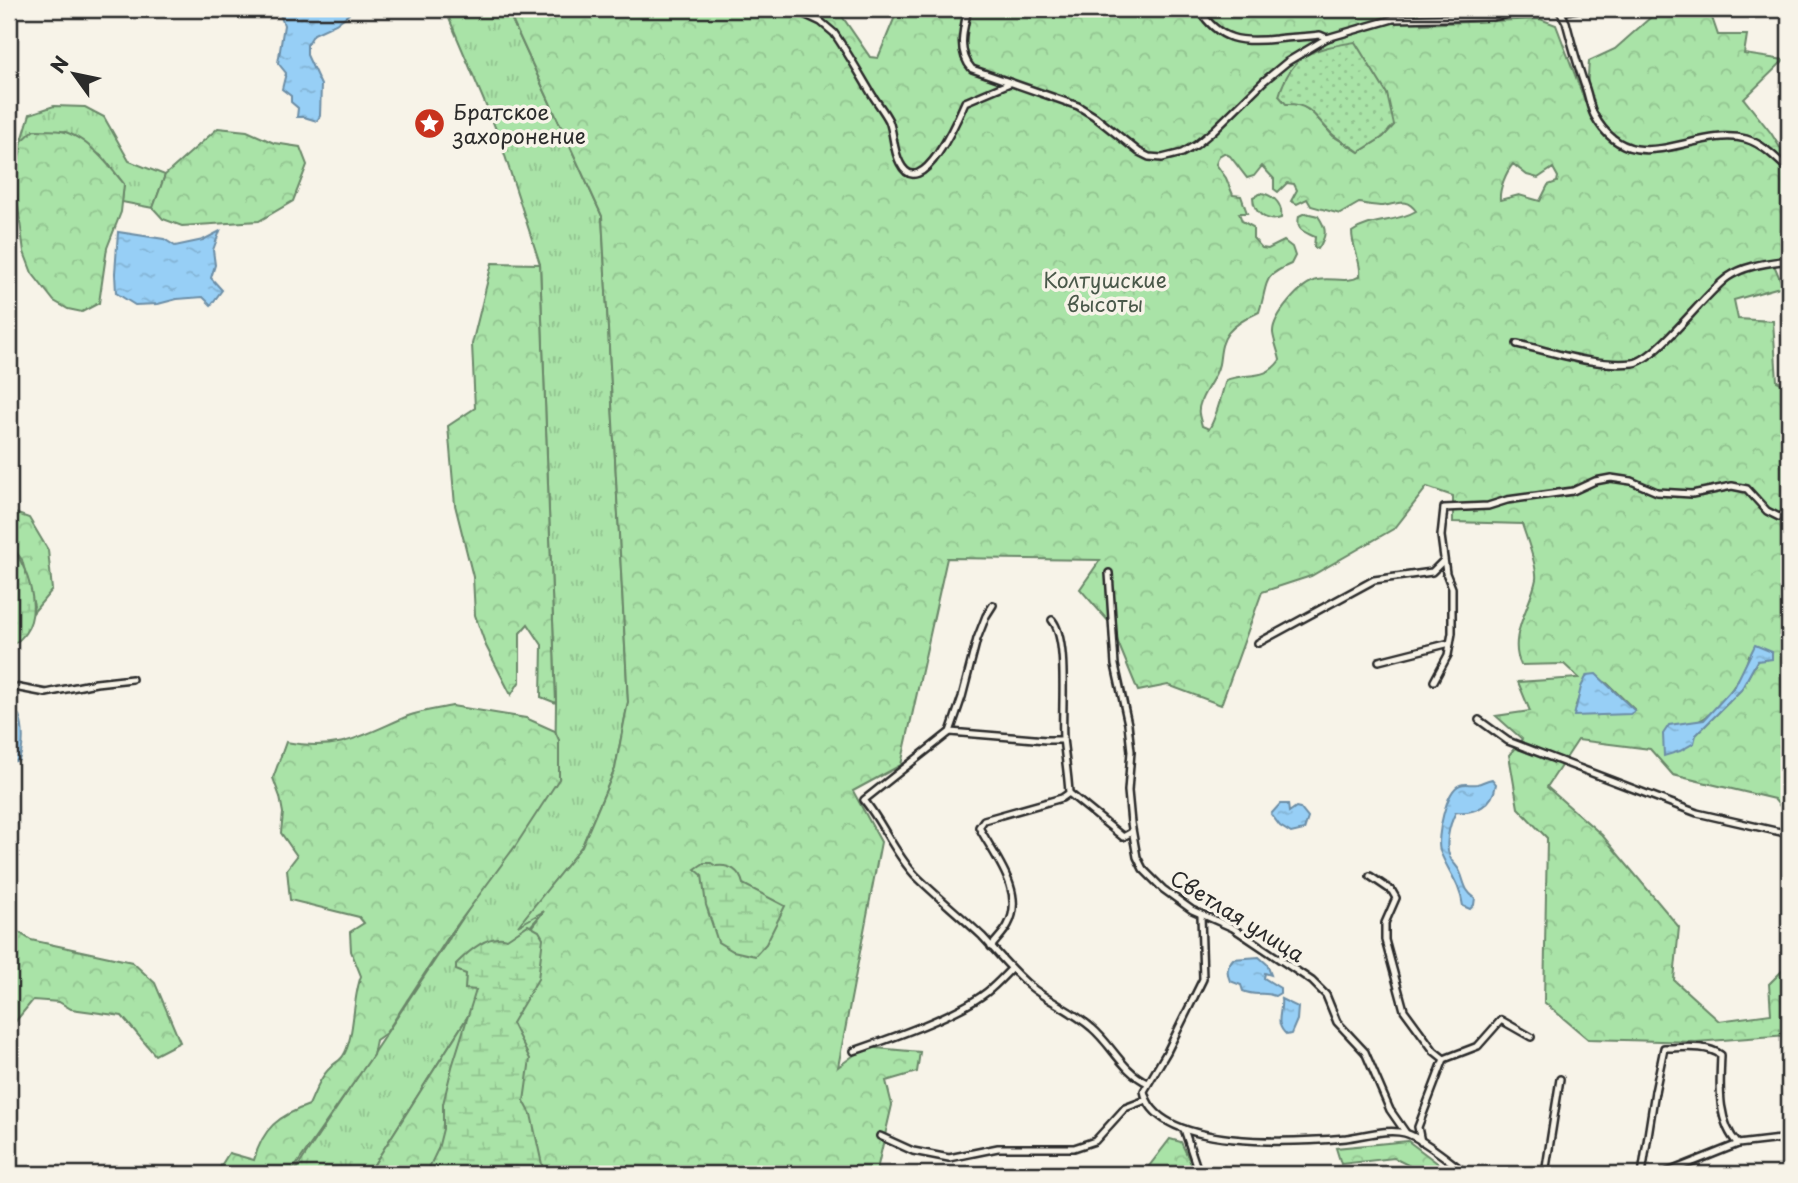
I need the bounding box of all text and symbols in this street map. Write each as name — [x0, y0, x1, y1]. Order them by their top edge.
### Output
north arrow — [38, 38, 108, 108]
text: N — [43, 50, 75, 78]
place label: Братское захоронение — [452, 95, 586, 151]
place icon: Братское захоронение — [413, 106, 447, 140]
park label: Колтушские высоты — [1043, 263, 1167, 319]
street label: Светлая улица — [1165, 861, 1312, 970]

